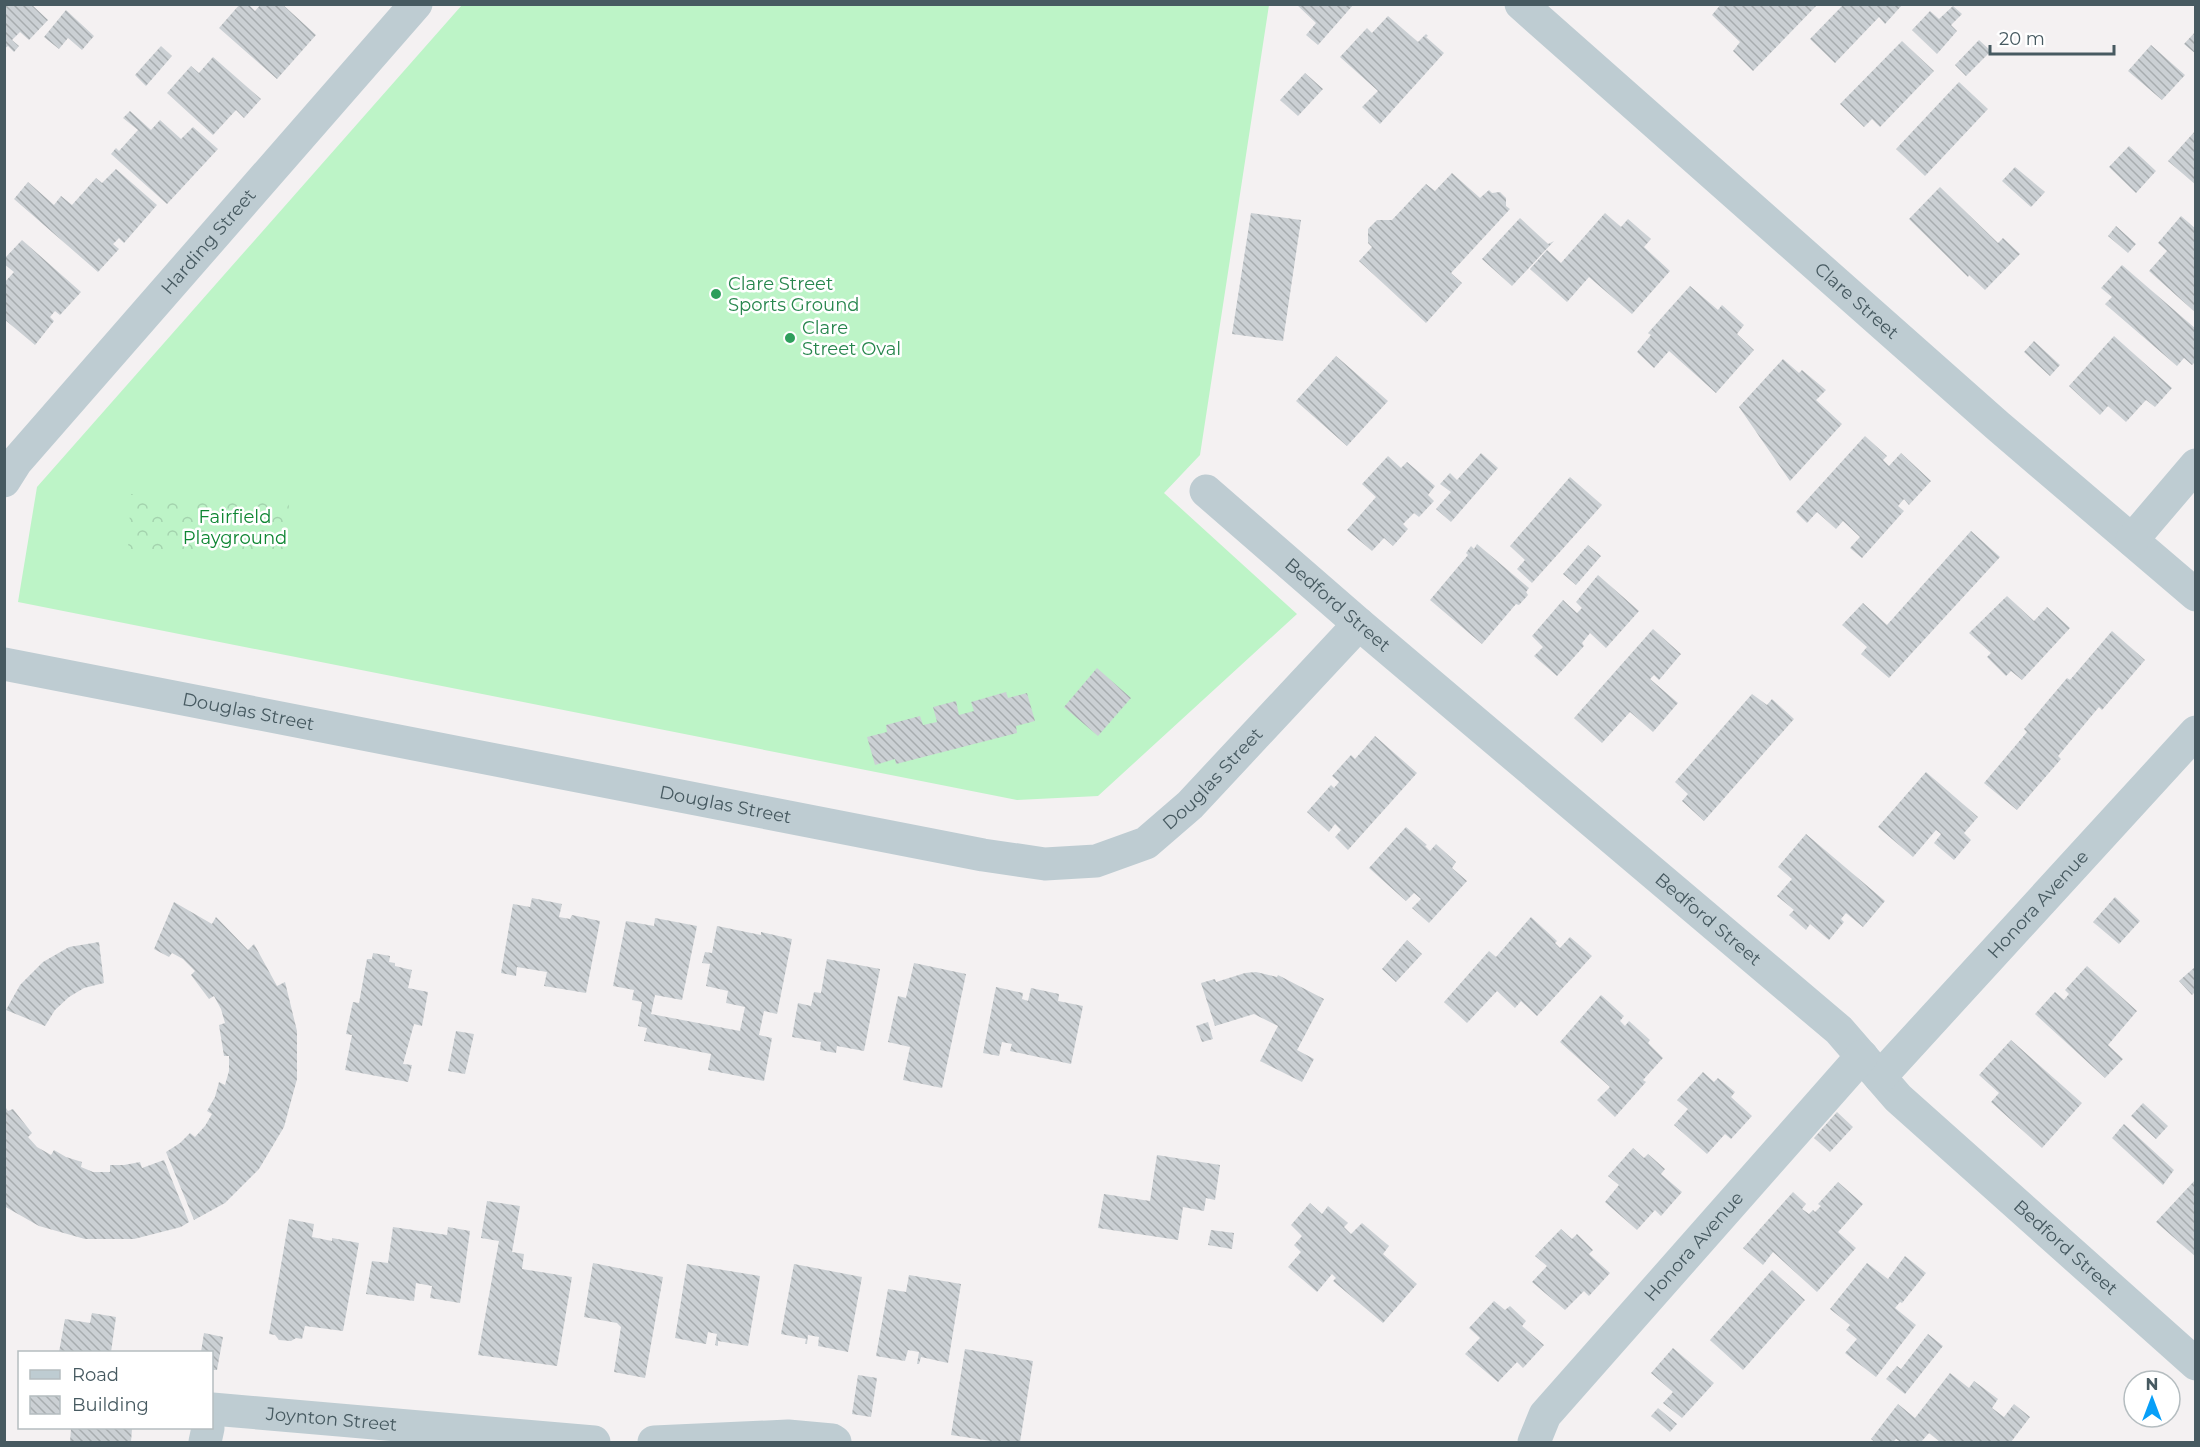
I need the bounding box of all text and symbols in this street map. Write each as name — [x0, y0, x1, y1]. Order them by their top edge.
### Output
scale bar — [1990, 18, 2114, 56]
text: 20 m — [1999, 28, 2045, 50]
street label: Harding Street — [156, 184, 260, 299]
street label: Clare Street — [1810, 258, 1903, 344]
place label: Clare Street Sports Ground — [728, 273, 860, 316]
marker: Clare Street Sports Ground — [709, 287, 723, 301]
place label: Clare Street Oval — [802, 317, 901, 360]
marker: Clare Street Oval — [783, 331, 797, 345]
park label: Fairfield Playground — [183, 506, 287, 549]
street label: Bedford Street — [1280, 553, 1395, 657]
street label: Douglas Street — [180, 688, 316, 735]
street label: Douglas Street — [1158, 723, 1267, 835]
street label: Douglas Street — [658, 781, 793, 828]
street label: Honora Avenue — [1983, 846, 2093, 963]
street label: Bedford Street — [1651, 868, 1766, 970]
street label: Honora Avenue — [1640, 1187, 1748, 1306]
street label: Bedford Street — [2009, 1195, 2122, 1300]
legend — [18, 1351, 213, 1429]
text: Road — [72, 1364, 119, 1386]
north arrow — [2122, 1369, 2182, 1429]
text: N — [2146, 1375, 2158, 1394]
text: Building — [72, 1394, 149, 1416]
street label: Joynton Street — [264, 1403, 398, 1436]

